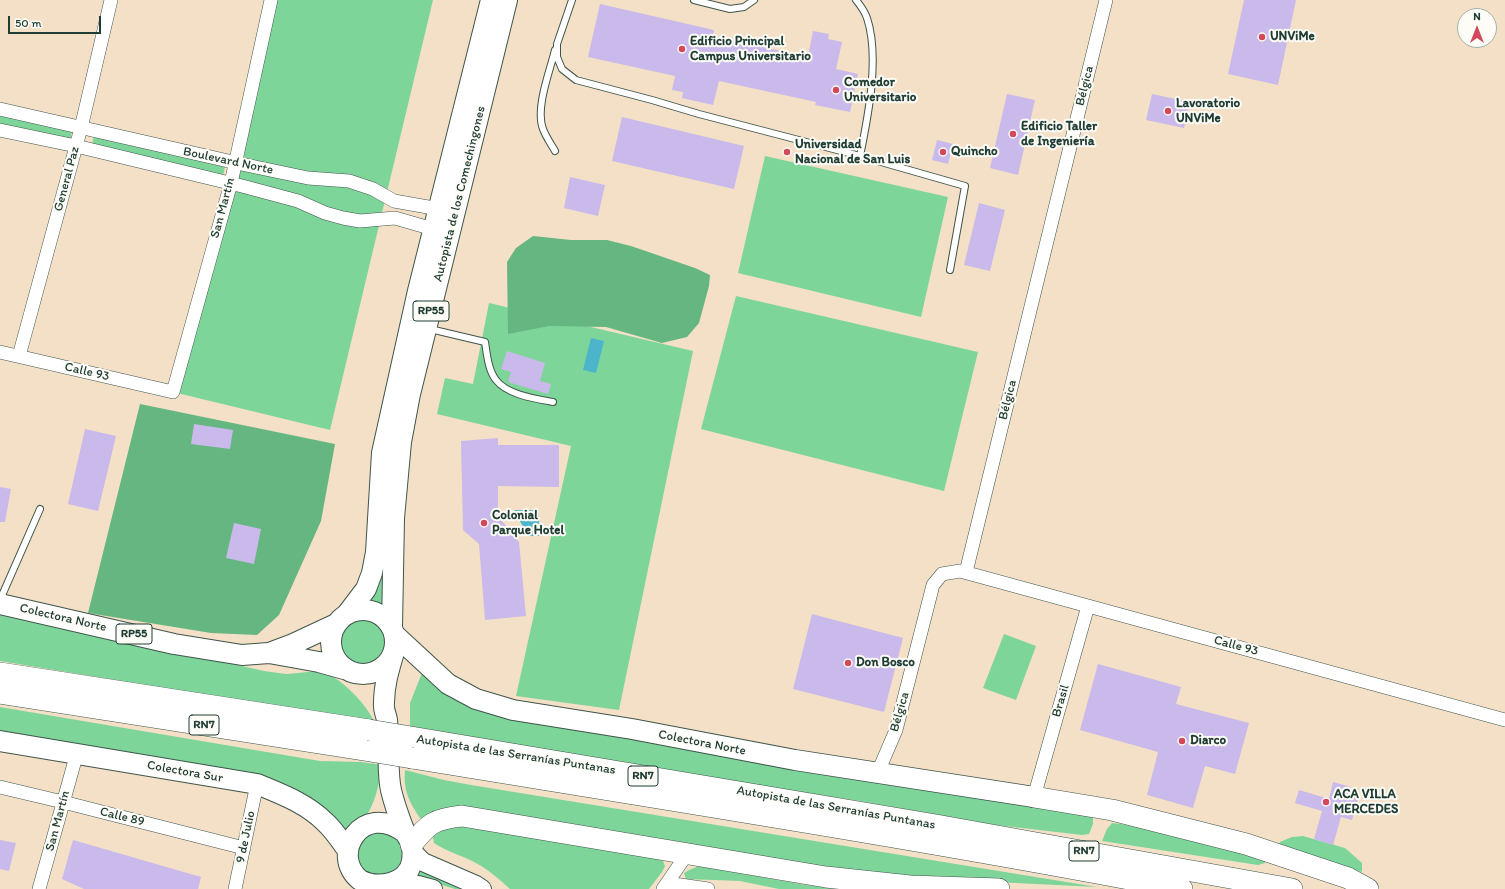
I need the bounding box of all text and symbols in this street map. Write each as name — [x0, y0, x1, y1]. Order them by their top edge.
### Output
scale bar — [10, 8, 103, 34]
north arrow — [1457, 8, 1497, 48]
text: N — [1473, 10, 1481, 23]
text: 50 m — [15, 16, 41, 30]
place label: UNViMe — [1270, 29, 1315, 45]
marker: UNViMe — [1257, 32, 1267, 42]
place label: Edificio Principal Campus Universitario — [690, 34, 811, 65]
marker: Edificio Principal Campus Universitario — [677, 44, 687, 54]
street label: Bélgica — [1073, 64, 1097, 108]
place label: Comedor Universitario — [844, 75, 916, 106]
marker: Comedor Universitario — [831, 85, 841, 95]
place label: Lavoratorio UNViMe — [1176, 96, 1240, 127]
street label: Autopista de los Comechingones — [431, 105, 489, 283]
marker: Lavoratorio UNViMe — [1163, 106, 1173, 116]
place label: Edificio Taller de Ingeniería — [1021, 119, 1097, 150]
marker: Edificio Taller de Ingeniería — [1008, 129, 1018, 139]
place label: Universidad Nacional de San Luis — [795, 137, 910, 168]
street label: Boulevard Norte — [181, 144, 275, 178]
place label: Quincho — [951, 144, 998, 160]
street label: General Paz — [51, 145, 83, 213]
marker: Universidad Nacional de San Luis — [782, 147, 792, 157]
marker: Quincho — [938, 147, 948, 157]
street label: San Martín — [207, 176, 239, 240]
road number: RP55 — [413, 301, 449, 321]
street label: Calle 93 — [63, 359, 111, 385]
street label: Bélgica — [996, 378, 1020, 422]
place label: Colonial Parque Hotel — [492, 508, 564, 539]
marker: Colonial Parque Hotel — [479, 518, 489, 528]
street label: Colectora Norte — [18, 600, 108, 636]
road number: RP55 — [116, 624, 152, 644]
street label: Calle 93 — [1212, 633, 1260, 659]
place label: Don Bosco — [856, 655, 915, 671]
marker: Don Bosco — [843, 658, 853, 668]
street label: Brasil — [1049, 683, 1073, 719]
street label: Bélgica — [887, 690, 913, 734]
road number: RN7 — [189, 715, 219, 735]
street label: Colectora Norte — [657, 727, 747, 759]
street label: Autopista de las Serranías Puntanas — [415, 732, 617, 778]
place label: Diarco — [1190, 733, 1226, 749]
marker: Diarco — [1177, 736, 1187, 746]
street label: Colectora Sur — [146, 758, 224, 786]
road number: RN7 — [628, 766, 658, 786]
street label: Autopista de las Serranías Puntanas — [735, 783, 937, 833]
place label: ACA VILLA MERCEDES — [1334, 787, 1398, 818]
street label: San Martín — [42, 789, 74, 853]
marker: ACA VILLA MERCEDES — [1321, 797, 1331, 807]
street label: Calle 89 — [98, 804, 146, 830]
street label: 9 de Julio — [233, 809, 259, 865]
road number: RN7 — [1069, 841, 1099, 861]

